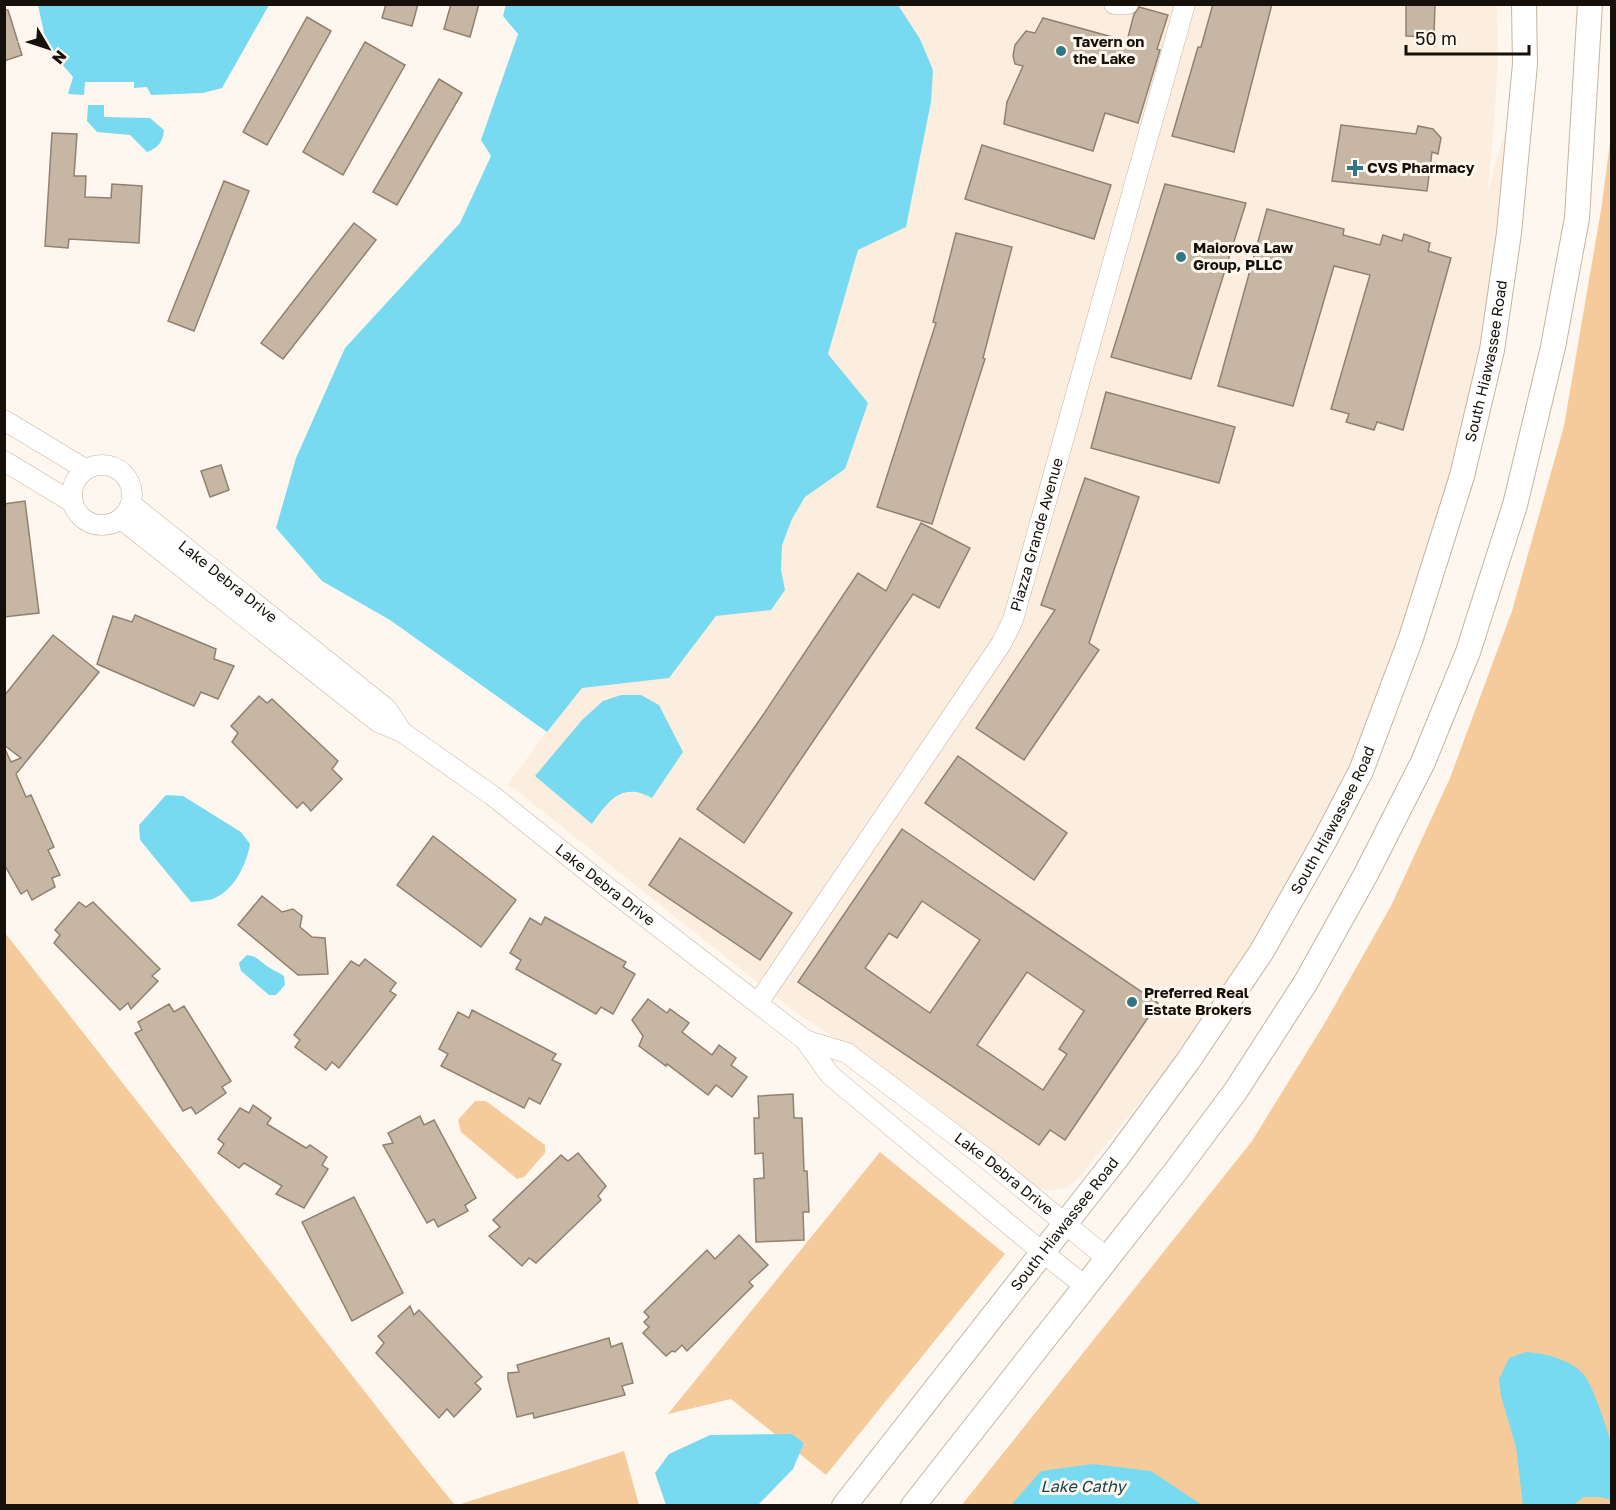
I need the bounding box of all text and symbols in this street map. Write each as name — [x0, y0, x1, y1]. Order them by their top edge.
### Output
north arrow — [18, 18, 78, 78]
scale bar — [1406, 18, 1529, 56]
text: 50 m — [1415, 27, 1457, 49]
place label: Tavern on the Lake — [1073, 32, 1144, 67]
marker: Tavern on the Lake — [1054, 44, 1068, 58]
text: N — [48, 46, 71, 68]
place label: CVS Pharmacy — [1367, 158, 1474, 176]
marker: CVS Pharmacy — [1348, 161, 1362, 175]
place label: Maiorova Law Group, PLLC — [1193, 238, 1294, 273]
marker: Maiorova Law Group, PLLC — [1174, 250, 1188, 264]
street label: South Hiawassee Road — [1460, 279, 1510, 444]
street label: Piazza Grande Avenue — [1006, 455, 1066, 613]
street label: Lake Debra Drive — [175, 536, 282, 626]
street label: South Hiawassee Road — [1286, 743, 1378, 897]
street label: Lake Debra Drive — [552, 840, 659, 929]
place label: Preferred Real Estate Brokers — [1144, 983, 1252, 1018]
marker: Preferred Real Estate Brokers — [1125, 995, 1139, 1009]
street label: Lake Debra Drive — [952, 1128, 1058, 1218]
street label: South Hiawassee Road — [1006, 1153, 1122, 1294]
water label: Lake Cathy — [1041, 1476, 1128, 1496]

